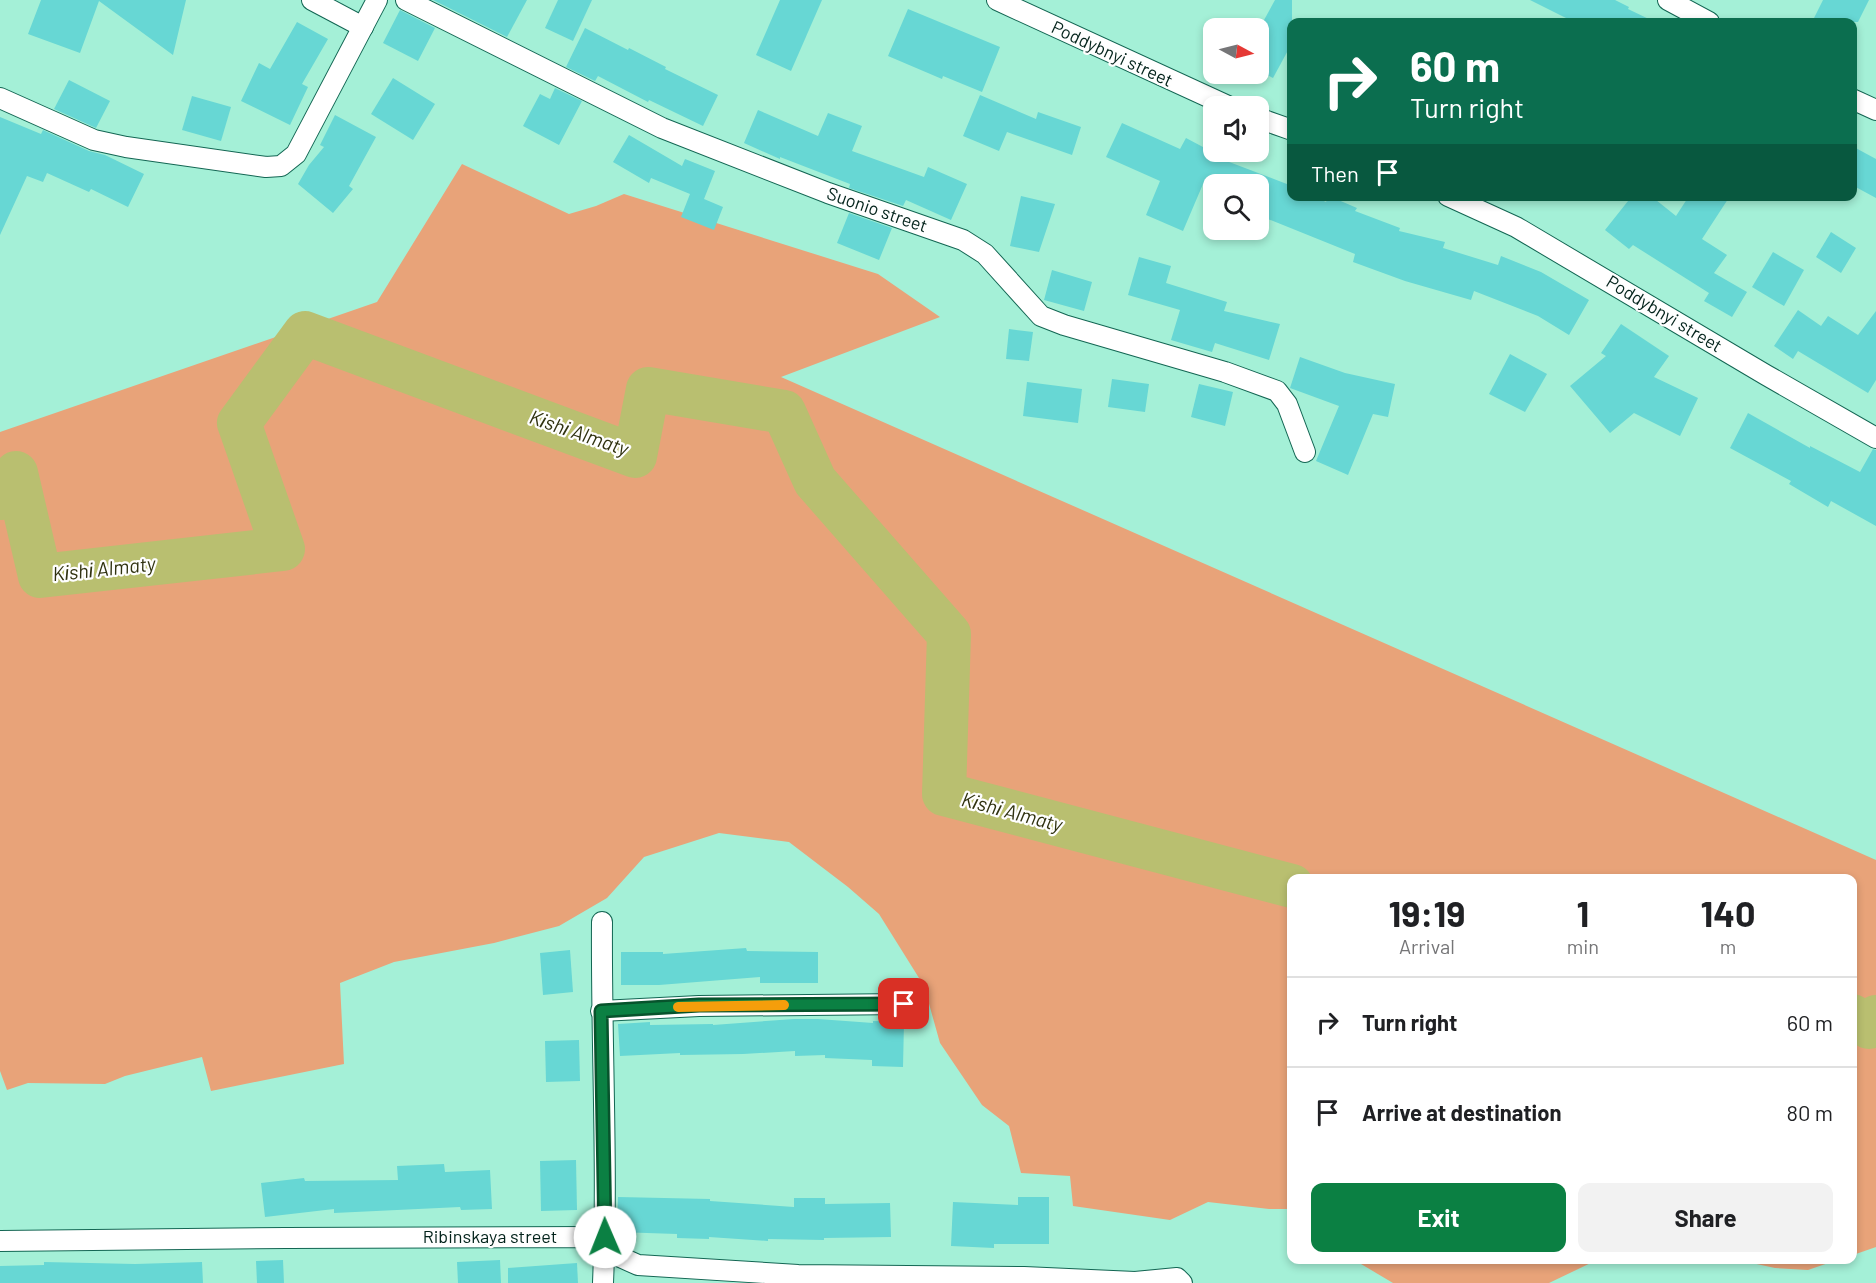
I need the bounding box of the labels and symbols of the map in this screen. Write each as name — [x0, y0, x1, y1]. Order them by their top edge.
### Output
street label: Poddybnyi street — [1048, 15, 1177, 91]
north arrow — [1203, 18, 1269, 84]
street label: Suonio street — [824, 182, 931, 237]
street label: Poddybnyi street — [1603, 270, 1726, 356]
water label: Kіshі Almaty — [527, 404, 633, 461]
water label: Kіshі Almaty — [51, 551, 158, 585]
water label: Kіshі Almaty — [959, 786, 1066, 836]
pin — [878, 978, 929, 1029]
position arrow — [573, 1205, 637, 1269]
street label: Ribinskaya street — [423, 1225, 557, 1247]

